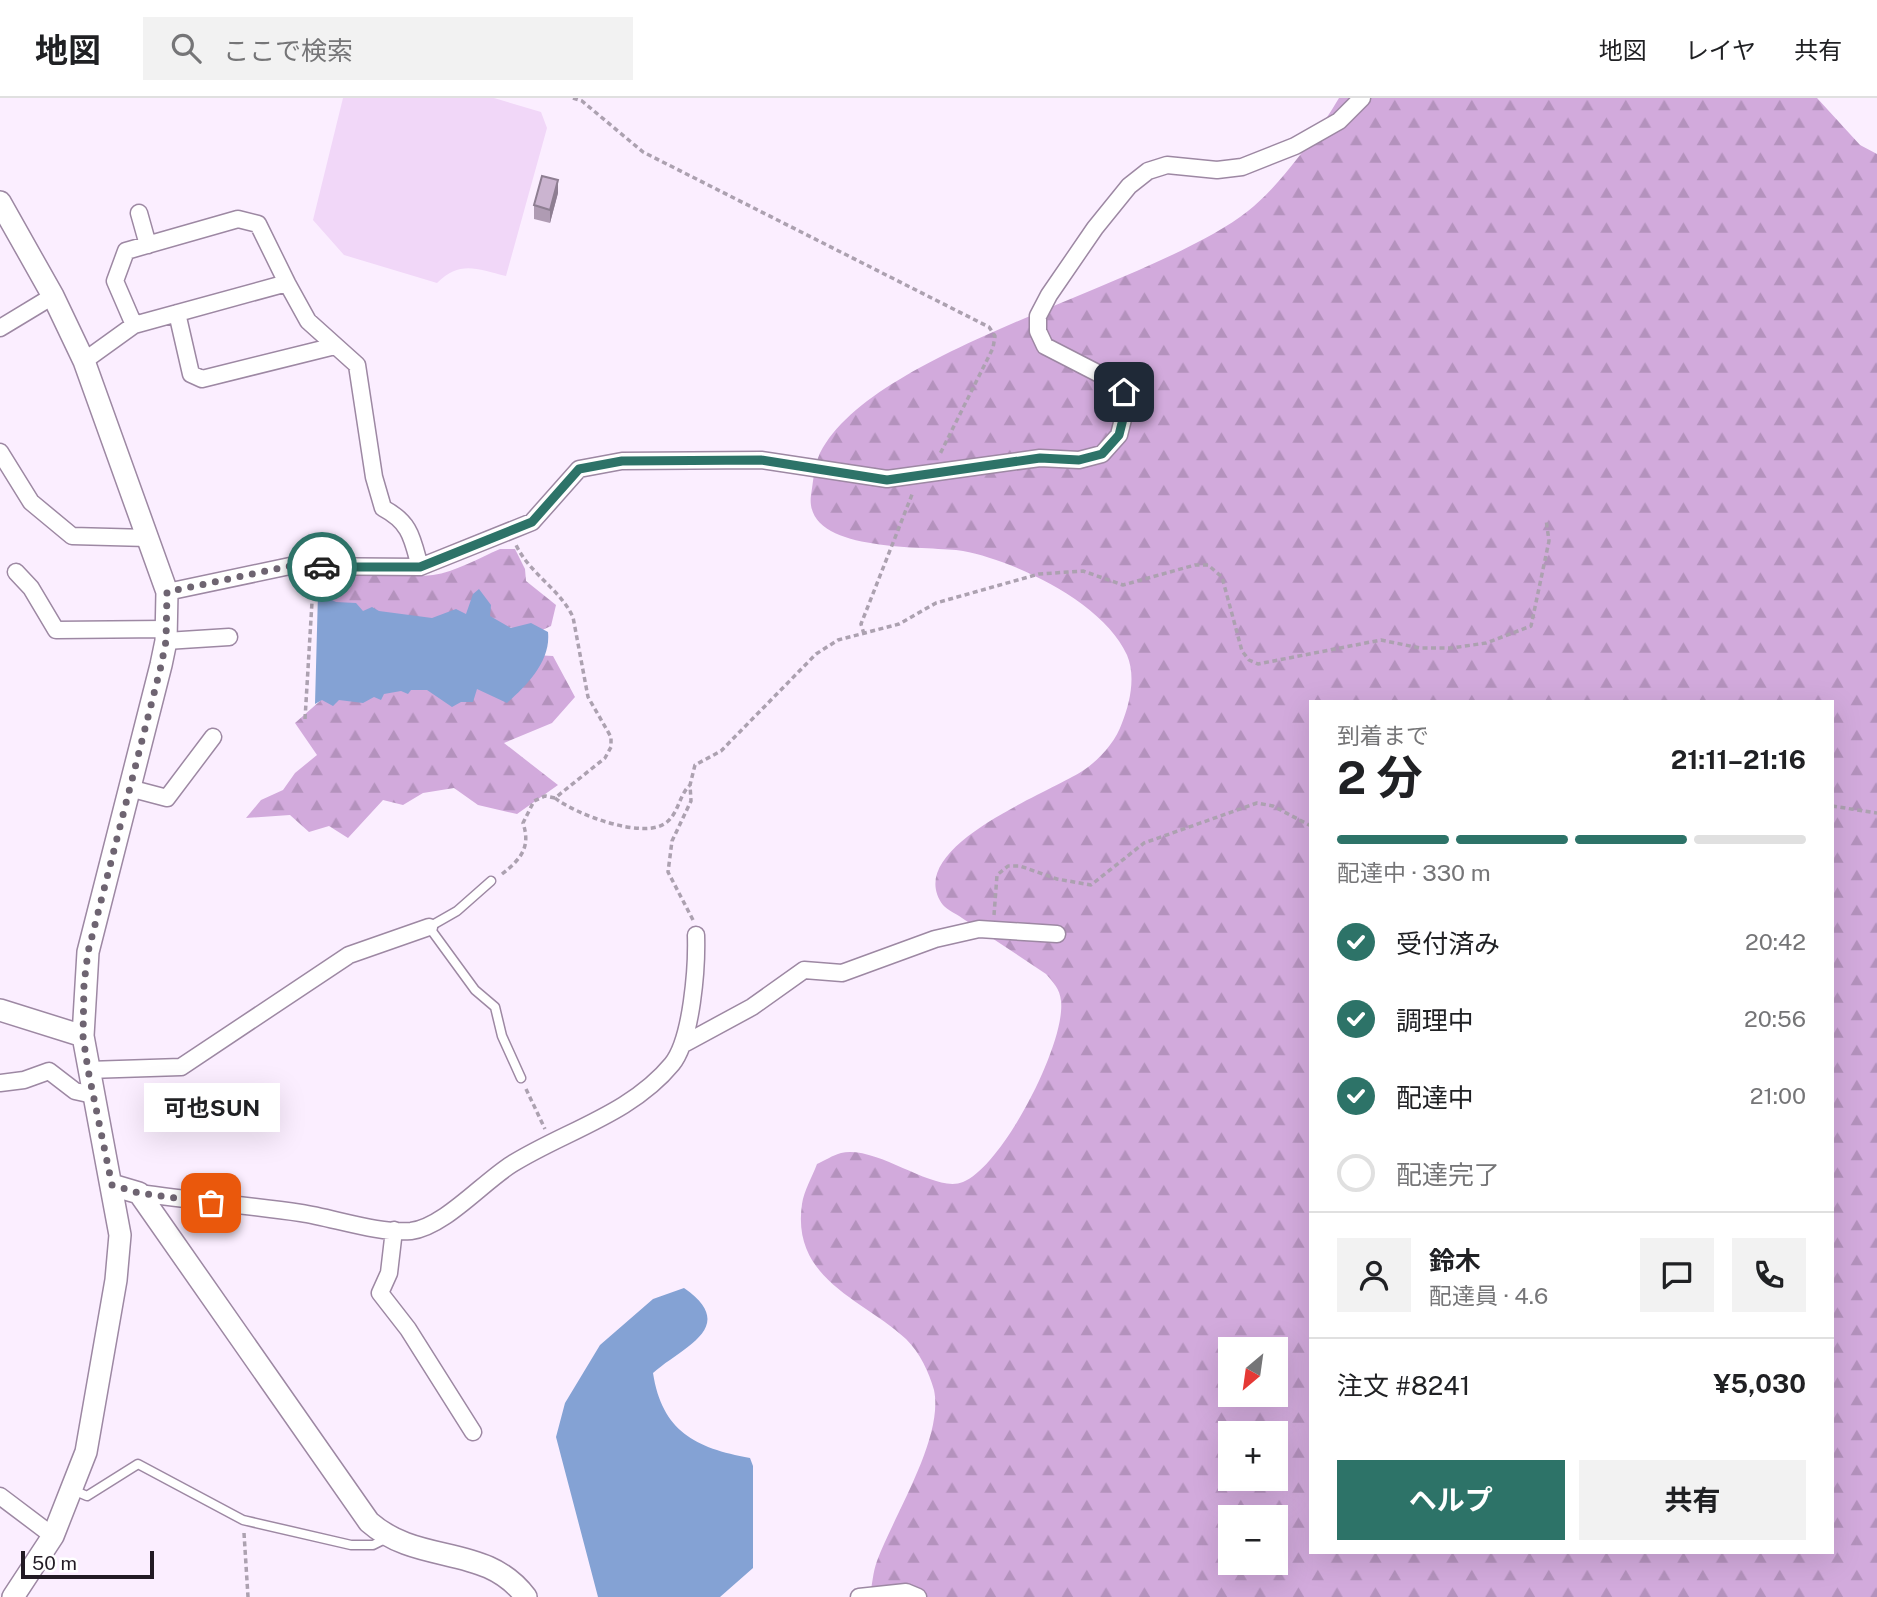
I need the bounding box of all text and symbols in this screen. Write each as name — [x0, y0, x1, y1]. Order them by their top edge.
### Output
search box — [143, 17, 633, 80]
icon: search — [167, 29, 205, 67]
text: 地図 — [35, 31, 101, 69]
text: ここで検索 — [223, 35, 353, 66]
text: 地図 — [1599, 36, 1647, 64]
text: レイヤ — [1685, 36, 1756, 64]
text: 共有 — [1794, 36, 1842, 64]
pin — [1094, 362, 1154, 422]
icon: home — [1105, 373, 1143, 411]
courier — [287, 532, 357, 602]
icon: car — [303, 548, 341, 586]
text: 到着まで — [1337, 722, 1429, 749]
text: 21:11–21:16 — [1671, 744, 1806, 775]
text: 2 分 — [1337, 750, 1423, 804]
text: 配達中 · 330 m — [1337, 859, 1491, 886]
icon: check — [1337, 923, 1375, 961]
text: 受付済み — [1396, 928, 1500, 959]
text: 20:42 — [1745, 928, 1806, 955]
icon: check — [1337, 1000, 1375, 1038]
text: 調理中 — [1396, 1005, 1474, 1036]
text: 20:56 — [1744, 1005, 1806, 1032]
icon: check — [1337, 1077, 1375, 1115]
text: 配達中 — [1396, 1082, 1474, 1113]
text: 21:00 — [1750, 1082, 1806, 1109]
callout: 可也SUN — [143, 1084, 279, 1133]
text: 可也SUN — [164, 1094, 260, 1121]
text: 配達完了 — [1396, 1159, 1500, 1190]
pin — [181, 1173, 241, 1233]
icon: bag — [192, 1184, 230, 1222]
button: person — [1337, 1238, 1411, 1312]
button: chat — [1640, 1238, 1714, 1312]
button: phone — [1732, 1238, 1806, 1312]
text: 鈴木 — [1429, 1245, 1481, 1276]
text: 配達員 · 4.6 — [1429, 1282, 1548, 1309]
north arrow — [1218, 1337, 1288, 1407]
map controls — [1218, 1337, 1288, 1575]
text: ¥5,030 — [1713, 1368, 1806, 1399]
text: 注文 #8241 — [1337, 1370, 1470, 1401]
button: + — [1218, 1421, 1288, 1491]
button: ヘルプ — [1337, 1460, 1565, 1540]
button: 共有 — [1579, 1460, 1806, 1540]
button: − — [1218, 1505, 1288, 1575]
scale bar — [21, 1548, 154, 1580]
text: 50 m — [32, 1552, 77, 1574]

